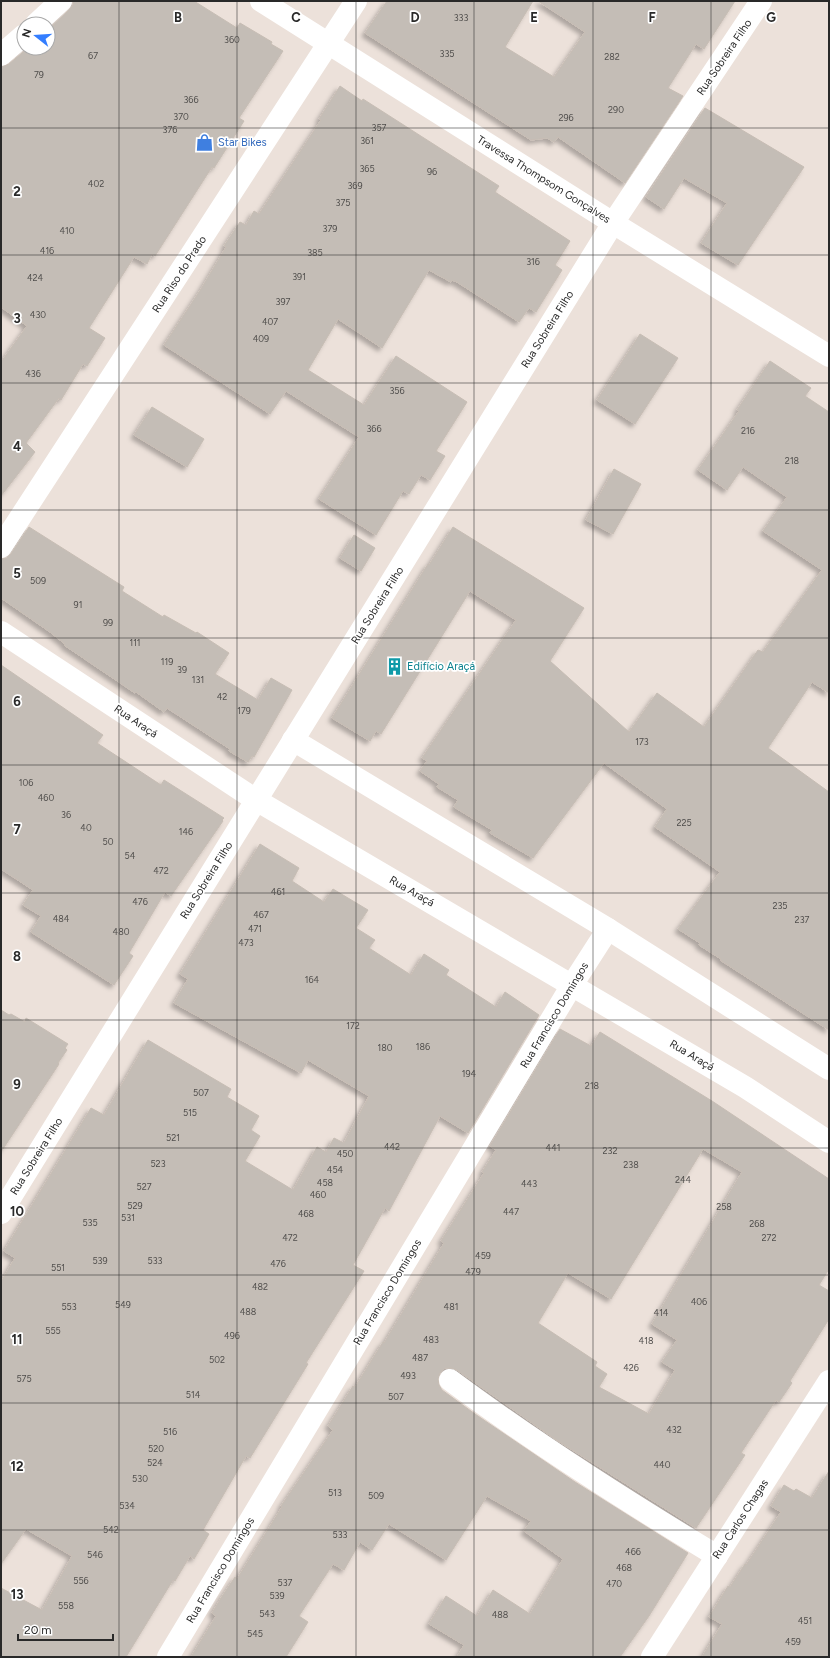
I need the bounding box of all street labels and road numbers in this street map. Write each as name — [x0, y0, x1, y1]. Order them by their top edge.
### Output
street label: Rua Sobreira Filho — [694, 17, 755, 98]
street label: Travessa Thompsom Gonçalves — [475, 133, 613, 226]
street label: Rua Riso do Prado — [150, 233, 209, 315]
street label: Rua Sobreira Filho — [518, 288, 576, 370]
street label: Rua Sobreira Filho — [348, 564, 406, 646]
street label: Rua Araçá — [111, 702, 160, 741]
street label: Rua Sobreira Filho — [177, 839, 235, 921]
street label: Rua Araçá — [387, 873, 437, 909]
street label: Rua Francisco Domingos — [518, 960, 591, 1071]
street label: Rua Araçá — [667, 1037, 716, 1074]
street label: Rua Sobreira Filho — [7, 1115, 65, 1197]
street label: Rua Francisco Domingos — [351, 1237, 424, 1348]
street label: Rua Carlos Chagas — [710, 1477, 771, 1561]
street label: Rua Francisco Domingos — [184, 1515, 257, 1626]

